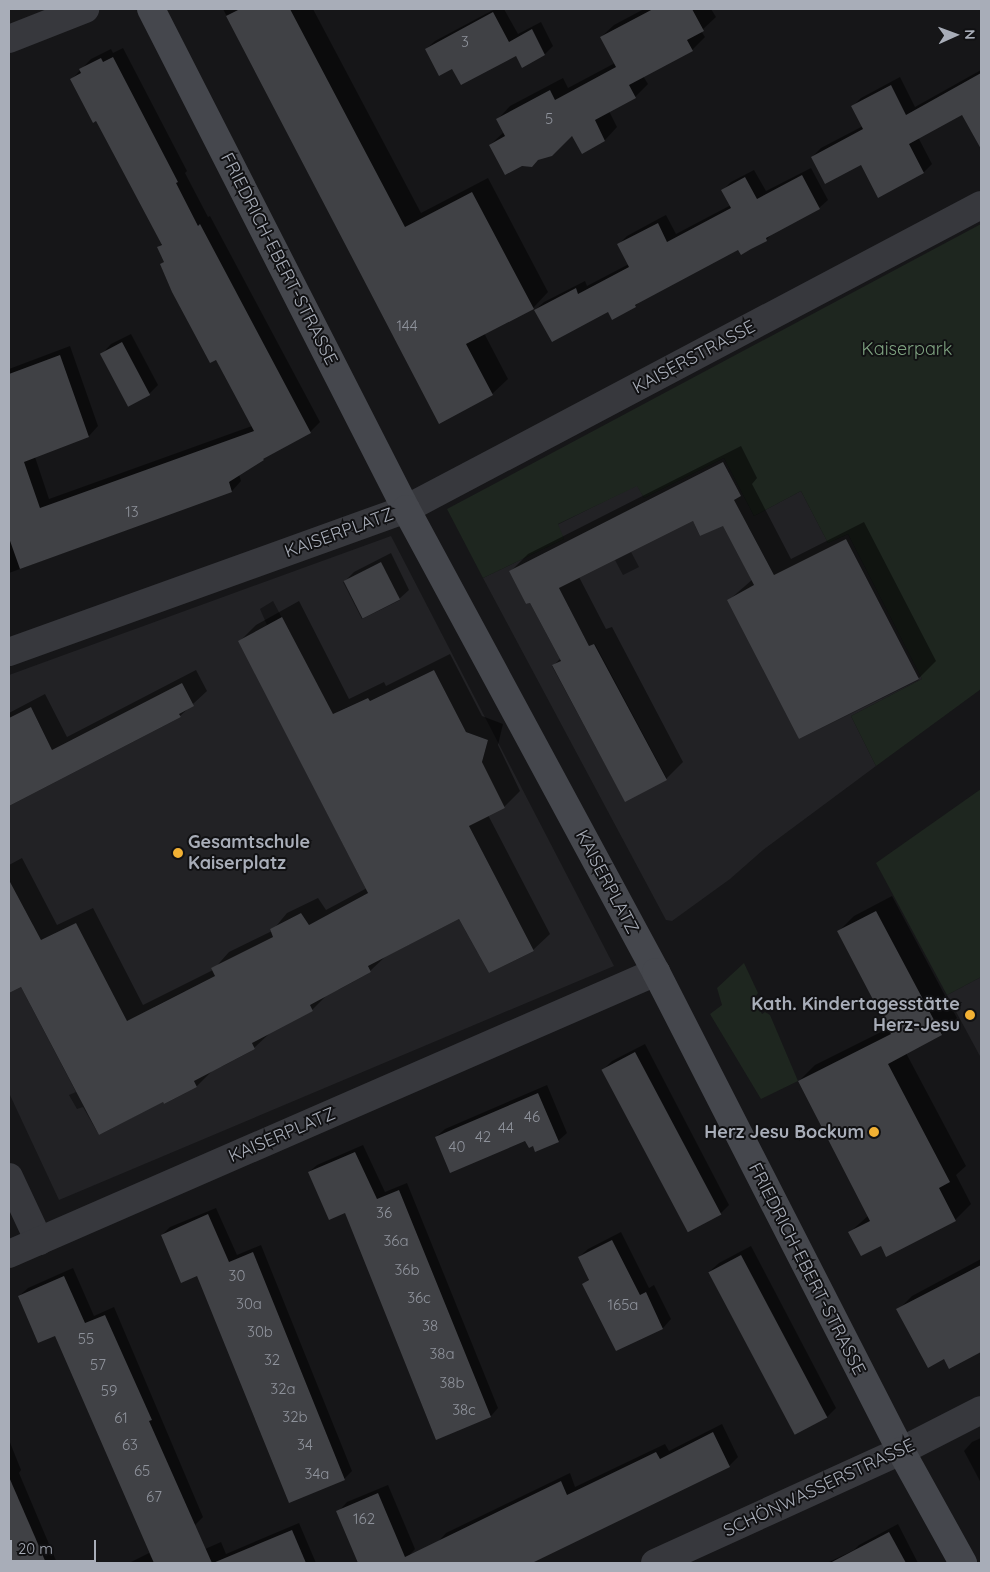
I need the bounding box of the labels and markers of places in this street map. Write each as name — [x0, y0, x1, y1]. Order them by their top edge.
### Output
place label: Gesamtschule Kaiserplatz — [188, 832, 310, 874]
marker: Gesamtschule Kaiserplatz — [172, 847, 184, 859]
place label: Kath. Kindertagesstätte Herz-Jesu — [751, 994, 960, 1036]
marker: Kath. Kindertagesstätte Herz-Jesu — [964, 1009, 976, 1021]
place label: Herz Jesu Bockum — [704, 1121, 864, 1143]
marker: Herz Jesu Bockum — [868, 1126, 880, 1138]

